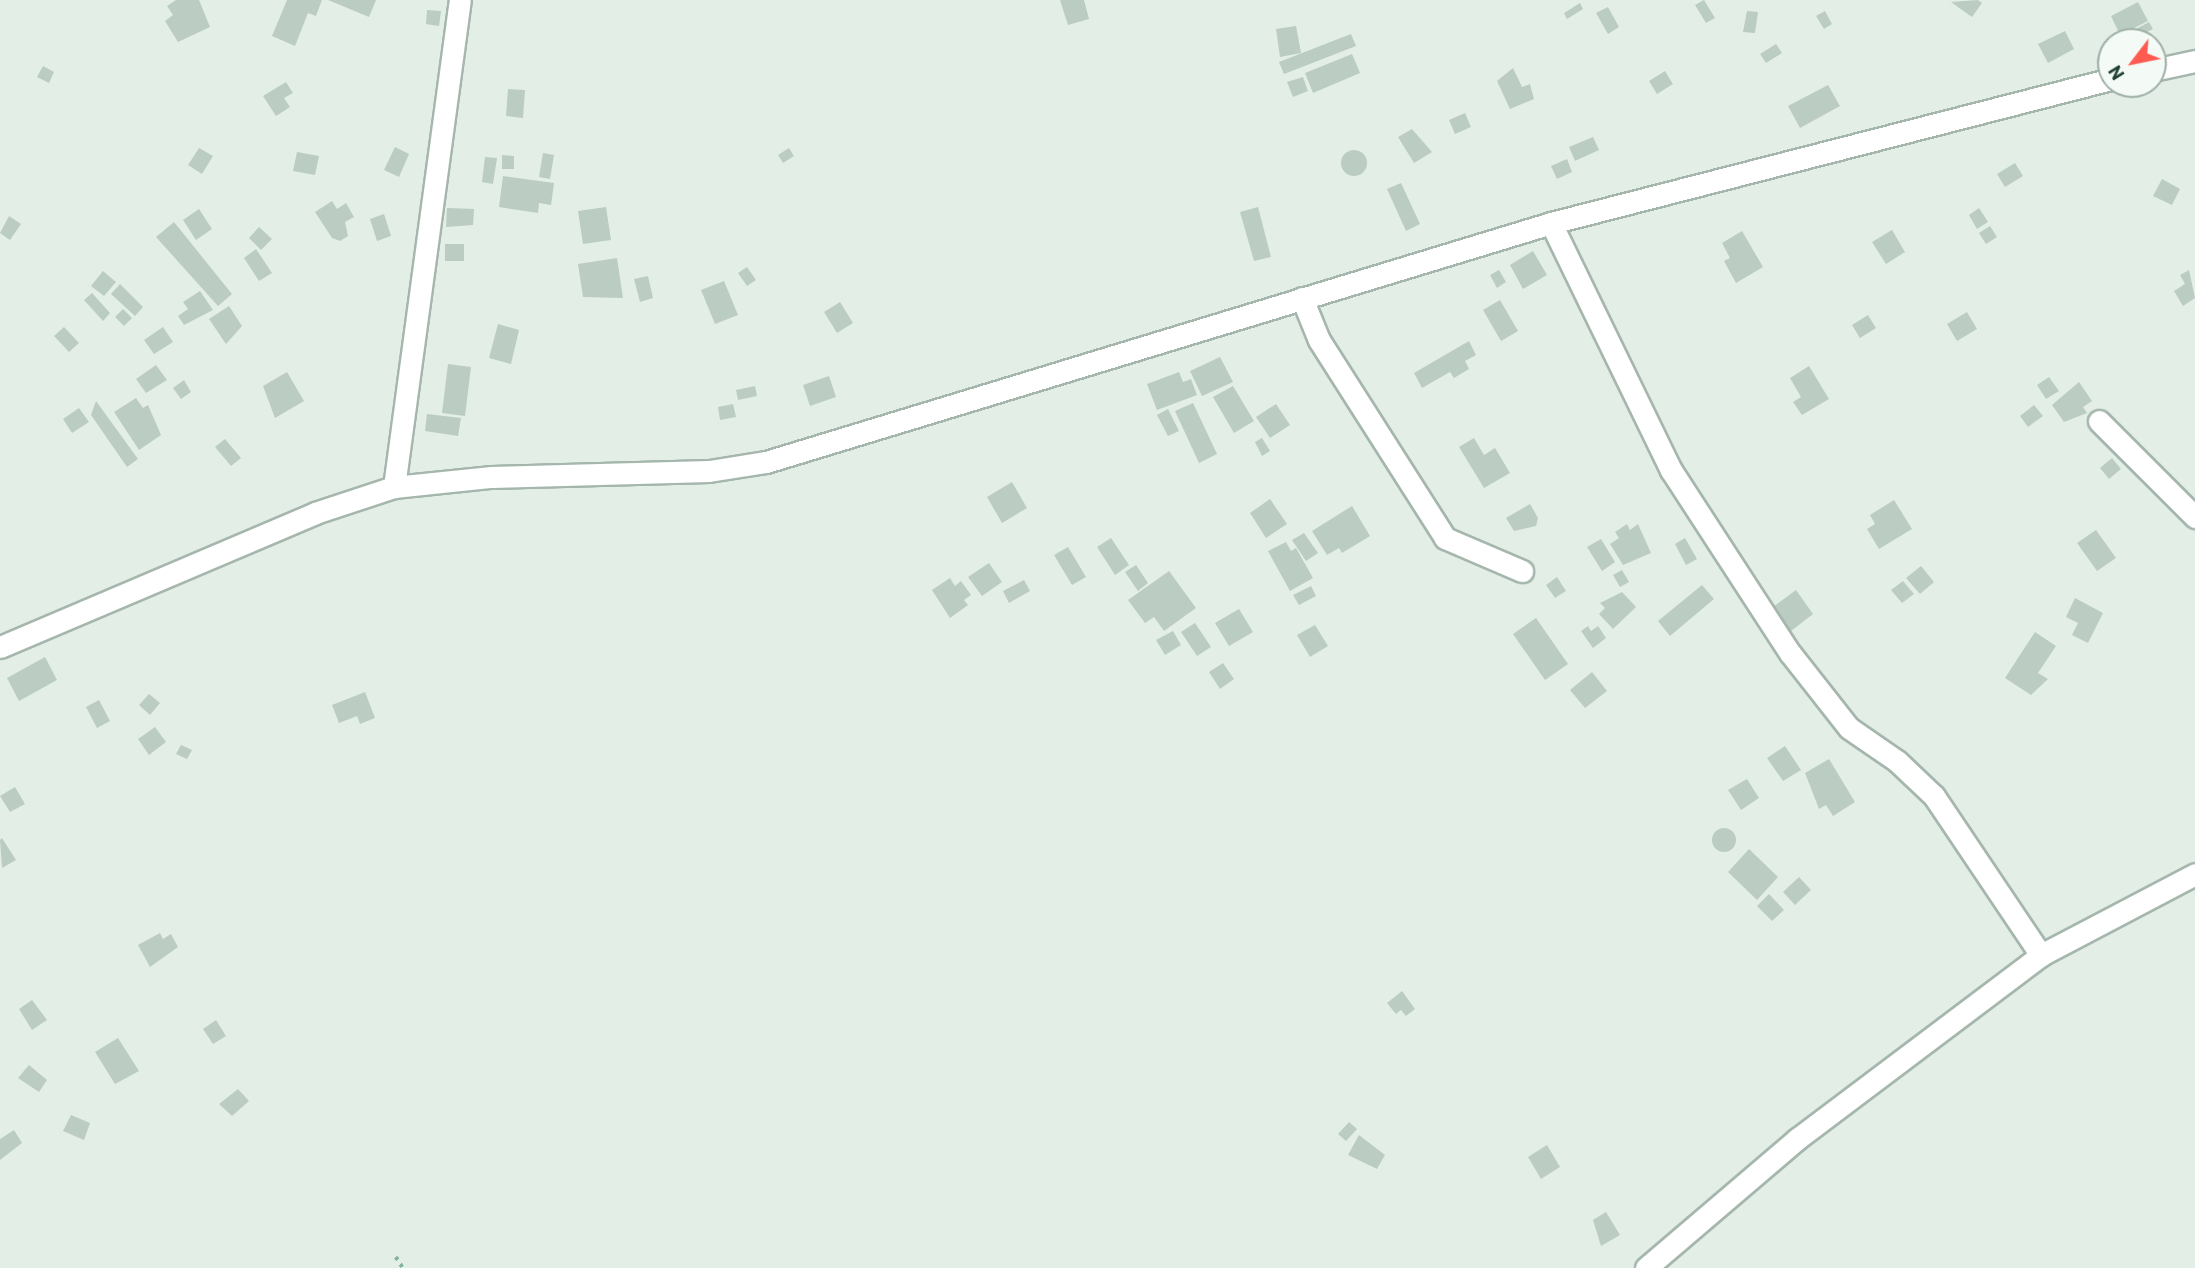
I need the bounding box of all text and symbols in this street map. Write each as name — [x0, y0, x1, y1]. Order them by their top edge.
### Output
north arrow — [2097, 28, 2167, 98]
text: N — [2102, 62, 2129, 85]

